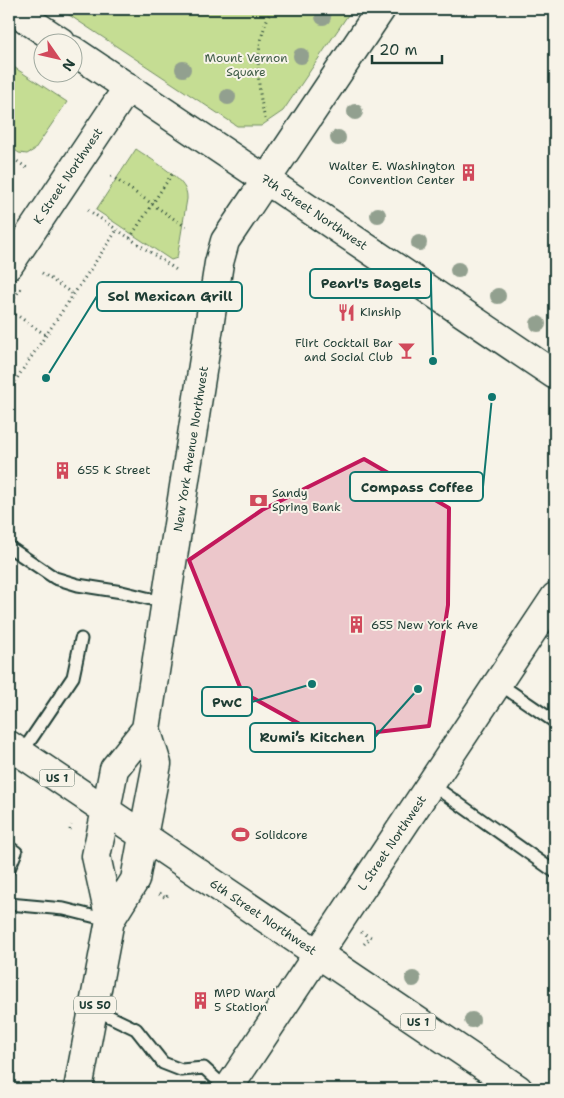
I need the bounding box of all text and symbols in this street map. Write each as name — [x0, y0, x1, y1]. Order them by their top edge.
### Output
north arrow — [32, 32, 82, 82]
scale bar — [372, 32, 442, 64]
text: 20 m — [379, 40, 418, 60]
park label: Mount Vernon Square — [204, 50, 288, 80]
text: N — [58, 56, 79, 75]
street label: K Street Northwest — [30, 125, 106, 227]
place label: Walter E. Washington Convention Center — [329, 158, 455, 188]
building icon: Walter E. Washington Convention Center — [459, 163, 479, 183]
street label: 7th Street Northwest — [257, 170, 371, 254]
callout: Pearl's Bagels — [310, 269, 431, 298]
text: Pearl's Bagels — [321, 274, 421, 292]
callout: Sol Mexican Grill — [97, 282, 242, 311]
text: Sol Mexican Grill — [107, 287, 233, 305]
restaurant icon: Kinship — [336, 302, 356, 322]
place label: Kinship — [360, 304, 402, 320]
place label: Flirt Cocktail Bar and Social Club — [295, 335, 393, 365]
bar icon: Flirt Cocktail Bar and Social Club — [397, 340, 417, 360]
street label: New York Avenue Northwest — [170, 365, 212, 533]
building icon: 655 K Street — [53, 460, 73, 480]
place label: 655 K Street — [77, 462, 150, 478]
callout: Compass Coffee — [350, 472, 483, 501]
text: Compass Coffee — [361, 478, 473, 496]
place label: Sandy Spring Bank — [272, 485, 341, 515]
bank icon: Sandy Spring Bank — [248, 490, 268, 510]
building icon: 655 New York Ave — [347, 615, 367, 635]
place label: 655 New York Ave — [371, 617, 479, 633]
callout: PwC — [202, 687, 252, 716]
text: PwC — [212, 693, 242, 711]
callout: Rumi’s Kitchen — [250, 723, 375, 752]
text: Rumi’s Kitchen — [259, 728, 365, 746]
road number: US 1 — [40, 770, 74, 786]
street label: L Street Northwest — [354, 792, 430, 894]
sports icon: Solidcore — [231, 825, 251, 845]
place label: Solidcore — [255, 827, 308, 843]
street label: 6th Street Northwest — [206, 875, 320, 959]
place label: MPD Ward 5 Station — [214, 985, 276, 1015]
building icon: MPD Ward 5 Station — [190, 990, 210, 1010]
road number: US 50 — [74, 996, 116, 1014]
road number: US 1 — [400, 1014, 436, 1030]

